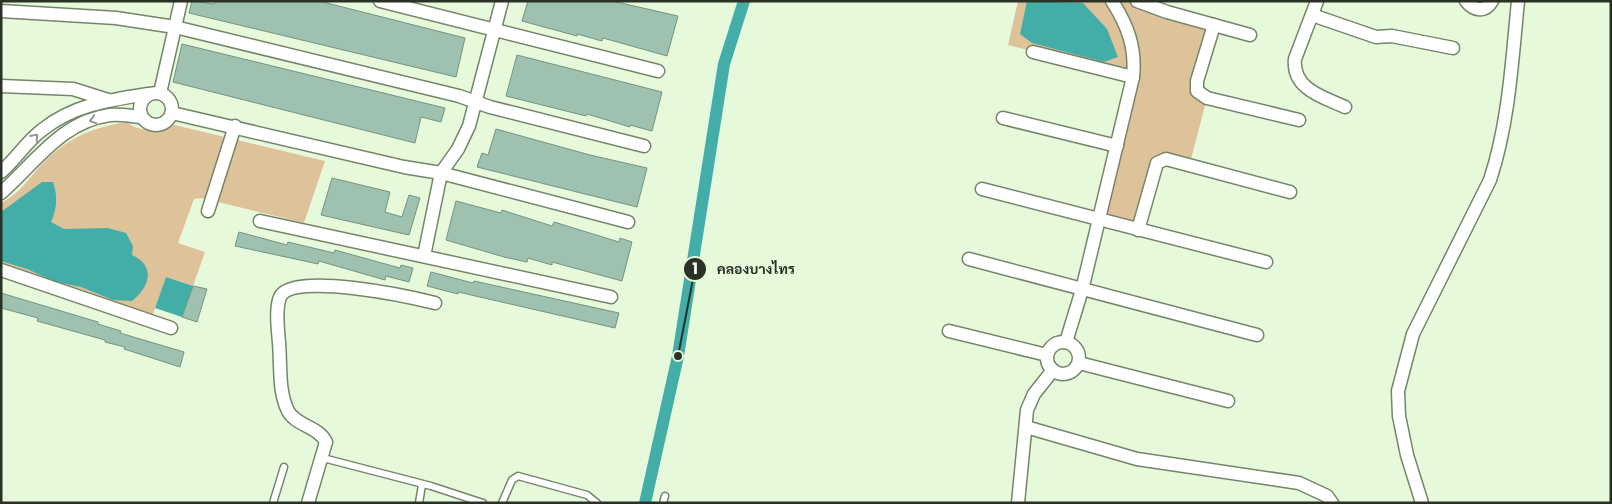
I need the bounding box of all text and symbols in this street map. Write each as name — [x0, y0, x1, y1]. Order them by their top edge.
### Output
one-way arrow — [90, 115, 98, 125]
one-way arrow — [29, 133, 38, 142]
callout: คลองบางไทร — [682, 255, 805, 284]
text: 1 — [692, 258, 698, 279]
text: คลองบางไทร — [717, 259, 795, 279]

